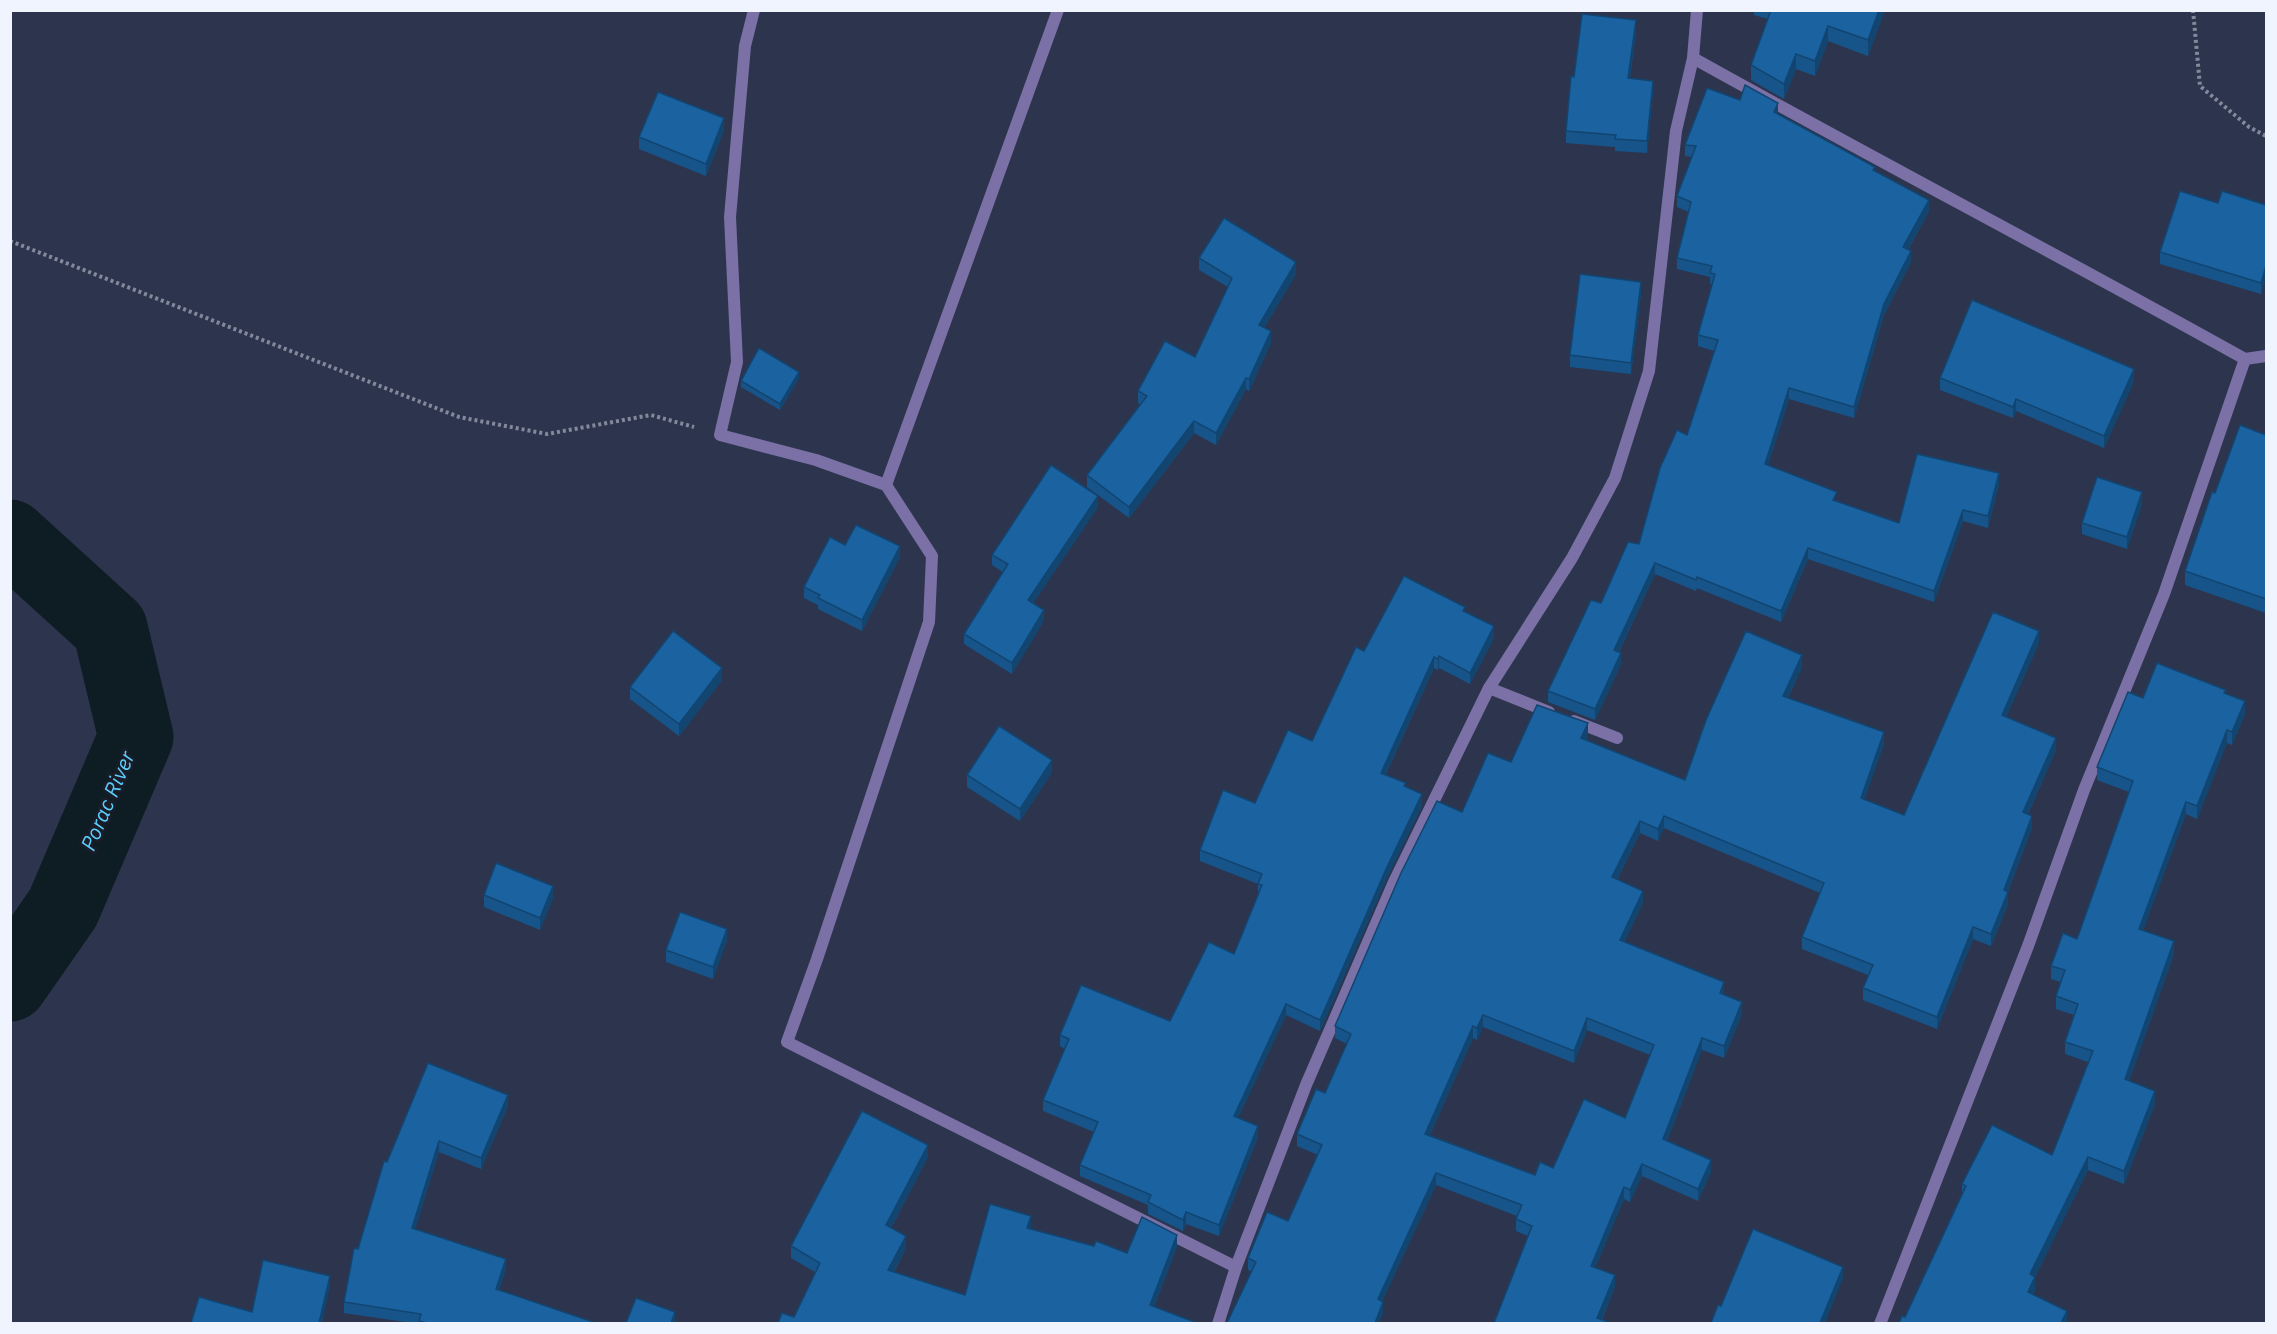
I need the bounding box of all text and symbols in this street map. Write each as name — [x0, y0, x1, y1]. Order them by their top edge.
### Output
water label: Porac River — [74, 745, 141, 855]

